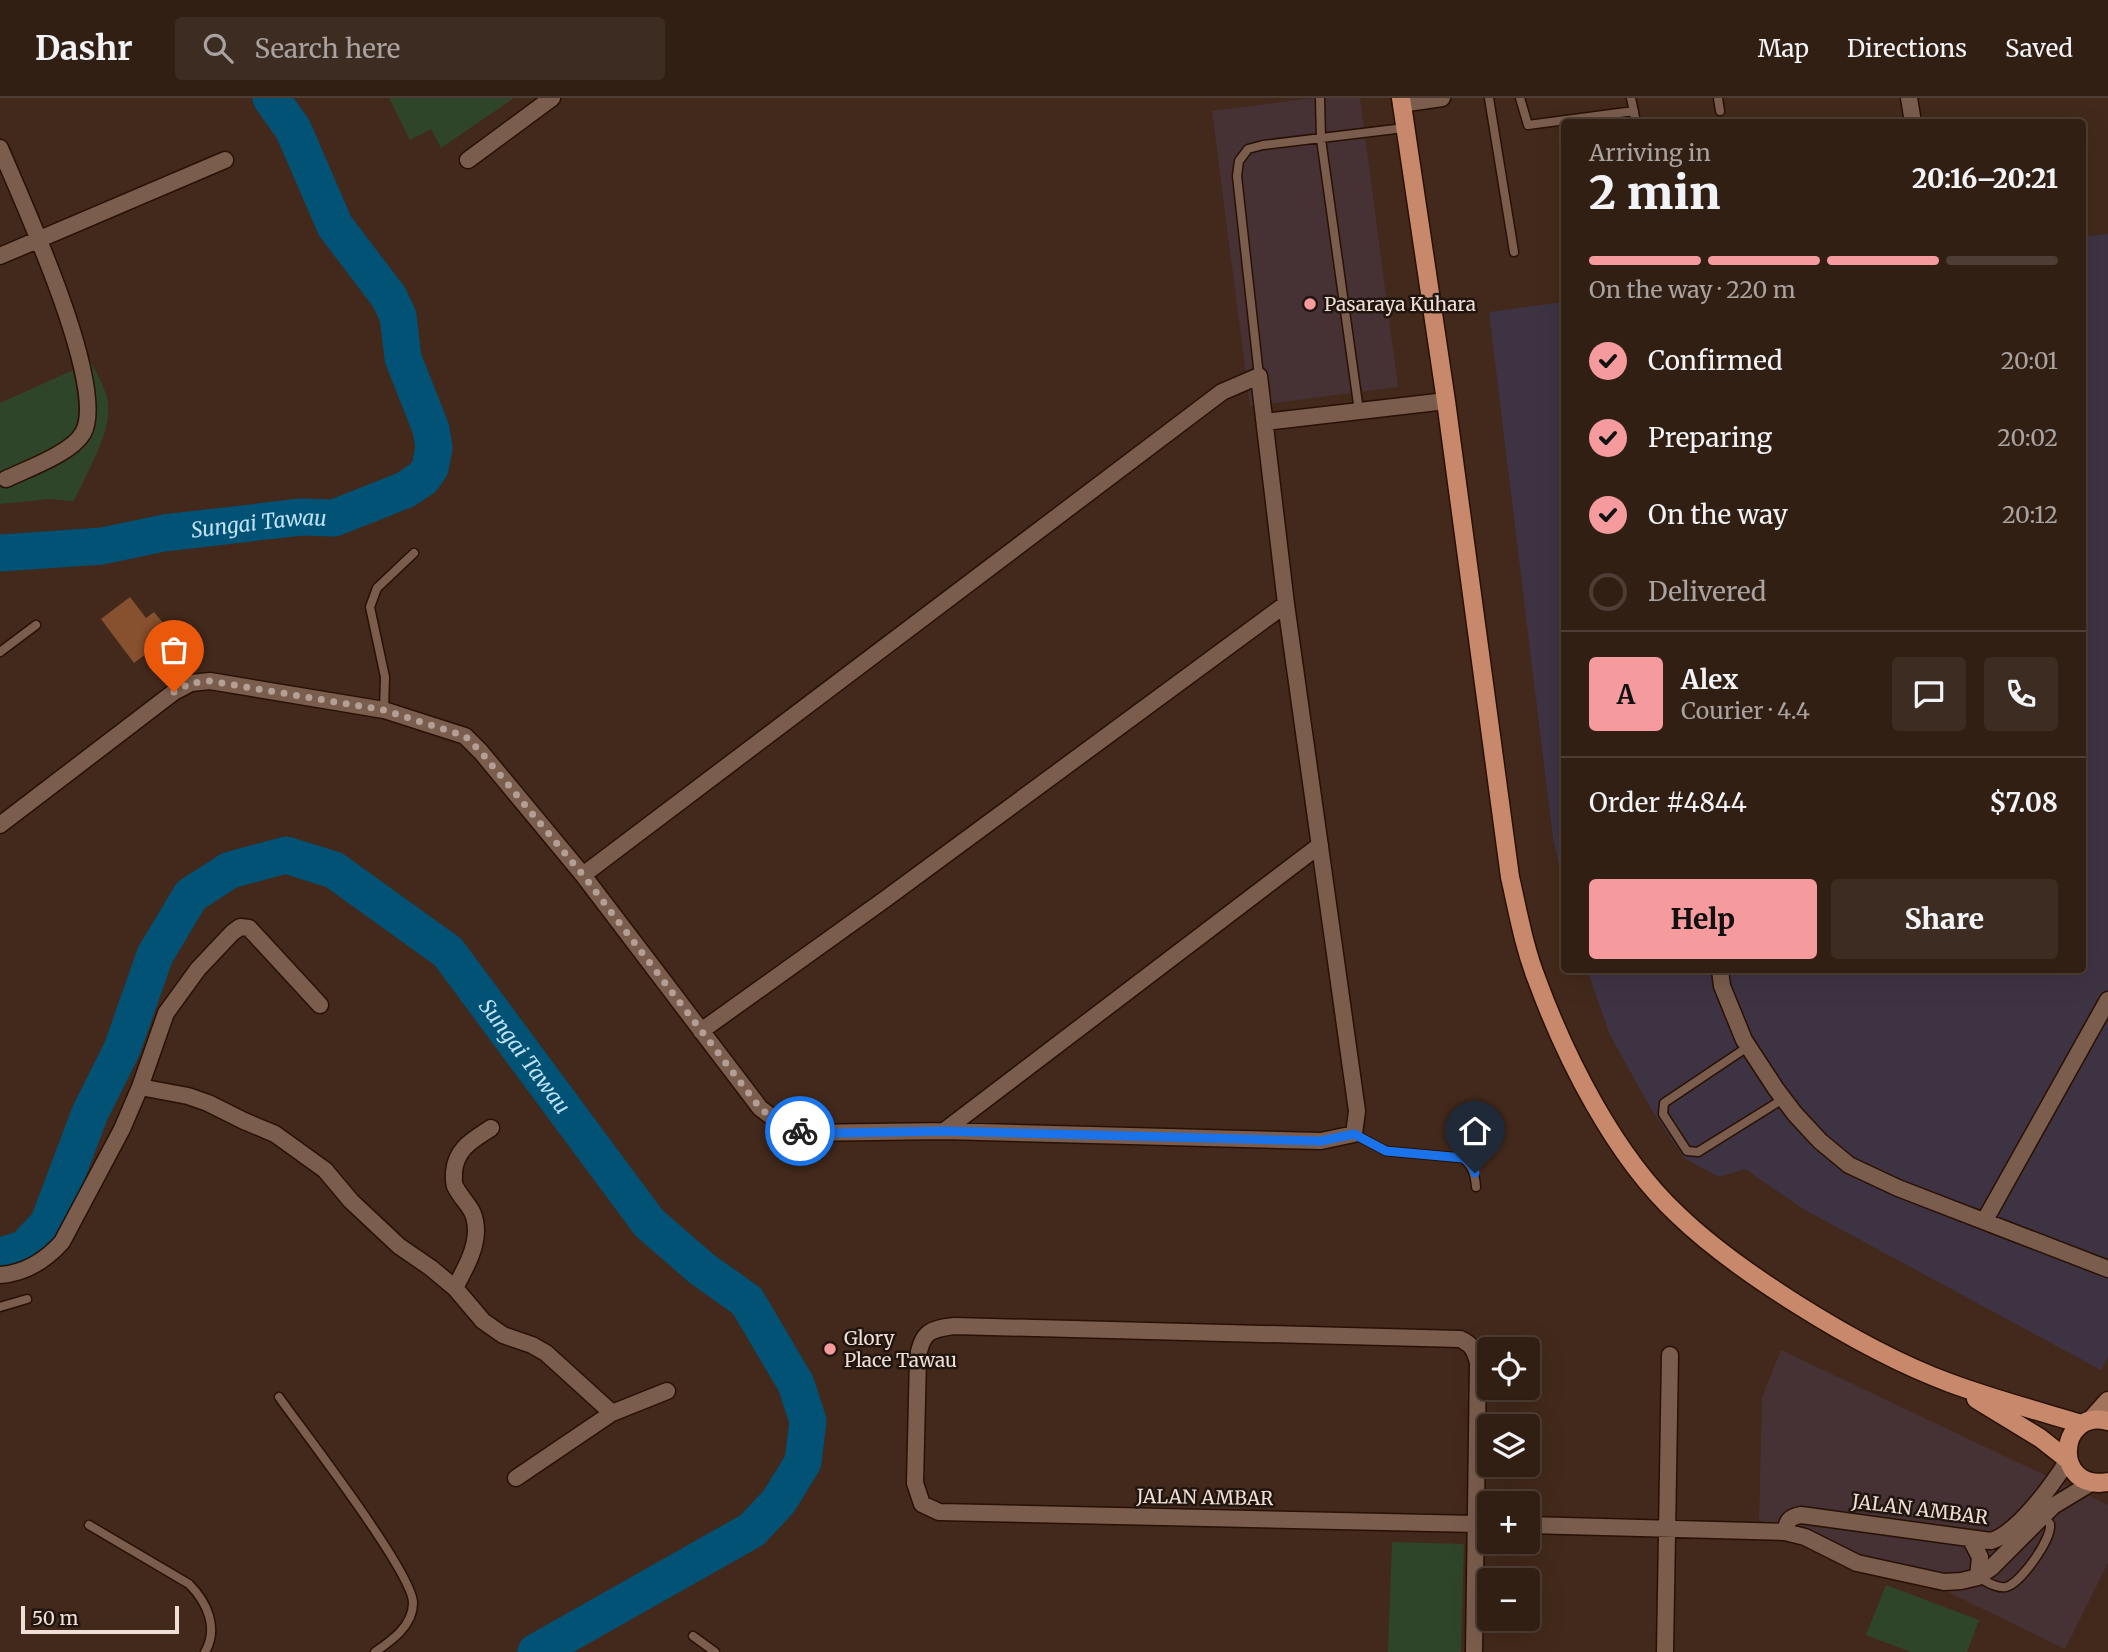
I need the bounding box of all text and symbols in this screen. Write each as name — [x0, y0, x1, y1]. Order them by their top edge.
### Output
search box — [175, 17, 665, 80]
text: Dashr — [35, 28, 133, 69]
icon: search — [199, 29, 237, 67]
text: Search here — [255, 32, 400, 65]
text: Map — [1758, 33, 1809, 64]
text: Directions — [1847, 33, 1967, 64]
text: Saved — [2005, 33, 2073, 64]
text: Arriving in — [1589, 138, 1711, 167]
text: 20:16–20:21 — [1912, 162, 2058, 195]
text: 2 min — [1589, 164, 1721, 222]
text: On the way · 220 m — [1589, 275, 1796, 304]
place label: Pasaraya Kuhara — [1324, 292, 1476, 316]
marker: Pasaraya Kuhara — [1302, 296, 1318, 312]
icon: check — [1589, 342, 1627, 380]
text: Confirmed — [1648, 344, 1783, 377]
text: 20:01 — [2001, 346, 2058, 375]
icon: check — [1589, 419, 1627, 457]
text: Preparing — [1648, 421, 1772, 454]
text: 20:02 — [1997, 423, 2058, 452]
icon: check — [1589, 496, 1627, 534]
text: On the way — [1648, 498, 1788, 531]
text: 20:12 — [2002, 500, 2058, 529]
water label: Sungai Tawau — [189, 503, 327, 543]
text: Delivered — [1648, 575, 1767, 608]
pin — [144, 620, 204, 692]
icon: bag — [155, 631, 193, 669]
button: chat — [1892, 657, 1966, 731]
button: phone — [1984, 657, 2058, 731]
text: Alex — [1681, 663, 1738, 696]
text: A — [1617, 678, 1635, 711]
text: Courier · 4.4 — [1681, 696, 1810, 725]
text: Order #4844 — [1589, 786, 1747, 819]
text: $7.08 — [1989, 786, 2058, 819]
button: Help — [1589, 879, 1817, 959]
button: Share — [1831, 879, 2058, 959]
water label: Sungai Tawau — [474, 993, 577, 1119]
courier — [765, 1096, 835, 1166]
pin — [1445, 1101, 1505, 1173]
icon: bike — [781, 1112, 819, 1150]
icon: home — [1456, 1112, 1494, 1150]
place label: Glory Place Tawau — [844, 1326, 957, 1372]
map controls — [1477, 1337, 1540, 1631]
button: locate — [1477, 1337, 1540, 1400]
marker: Glory Place Tawau — [822, 1341, 838, 1357]
button: layers — [1477, 1414, 1540, 1477]
street label: JALAN AMBAR — [1135, 1484, 1274, 1510]
street label: JALAN AMBAR — [1850, 1489, 1990, 1529]
button: + — [1477, 1491, 1540, 1554]
button: − — [1477, 1568, 1540, 1631]
scale bar — [21, 1603, 178, 1635]
text: 50 m — [32, 1606, 78, 1630]

